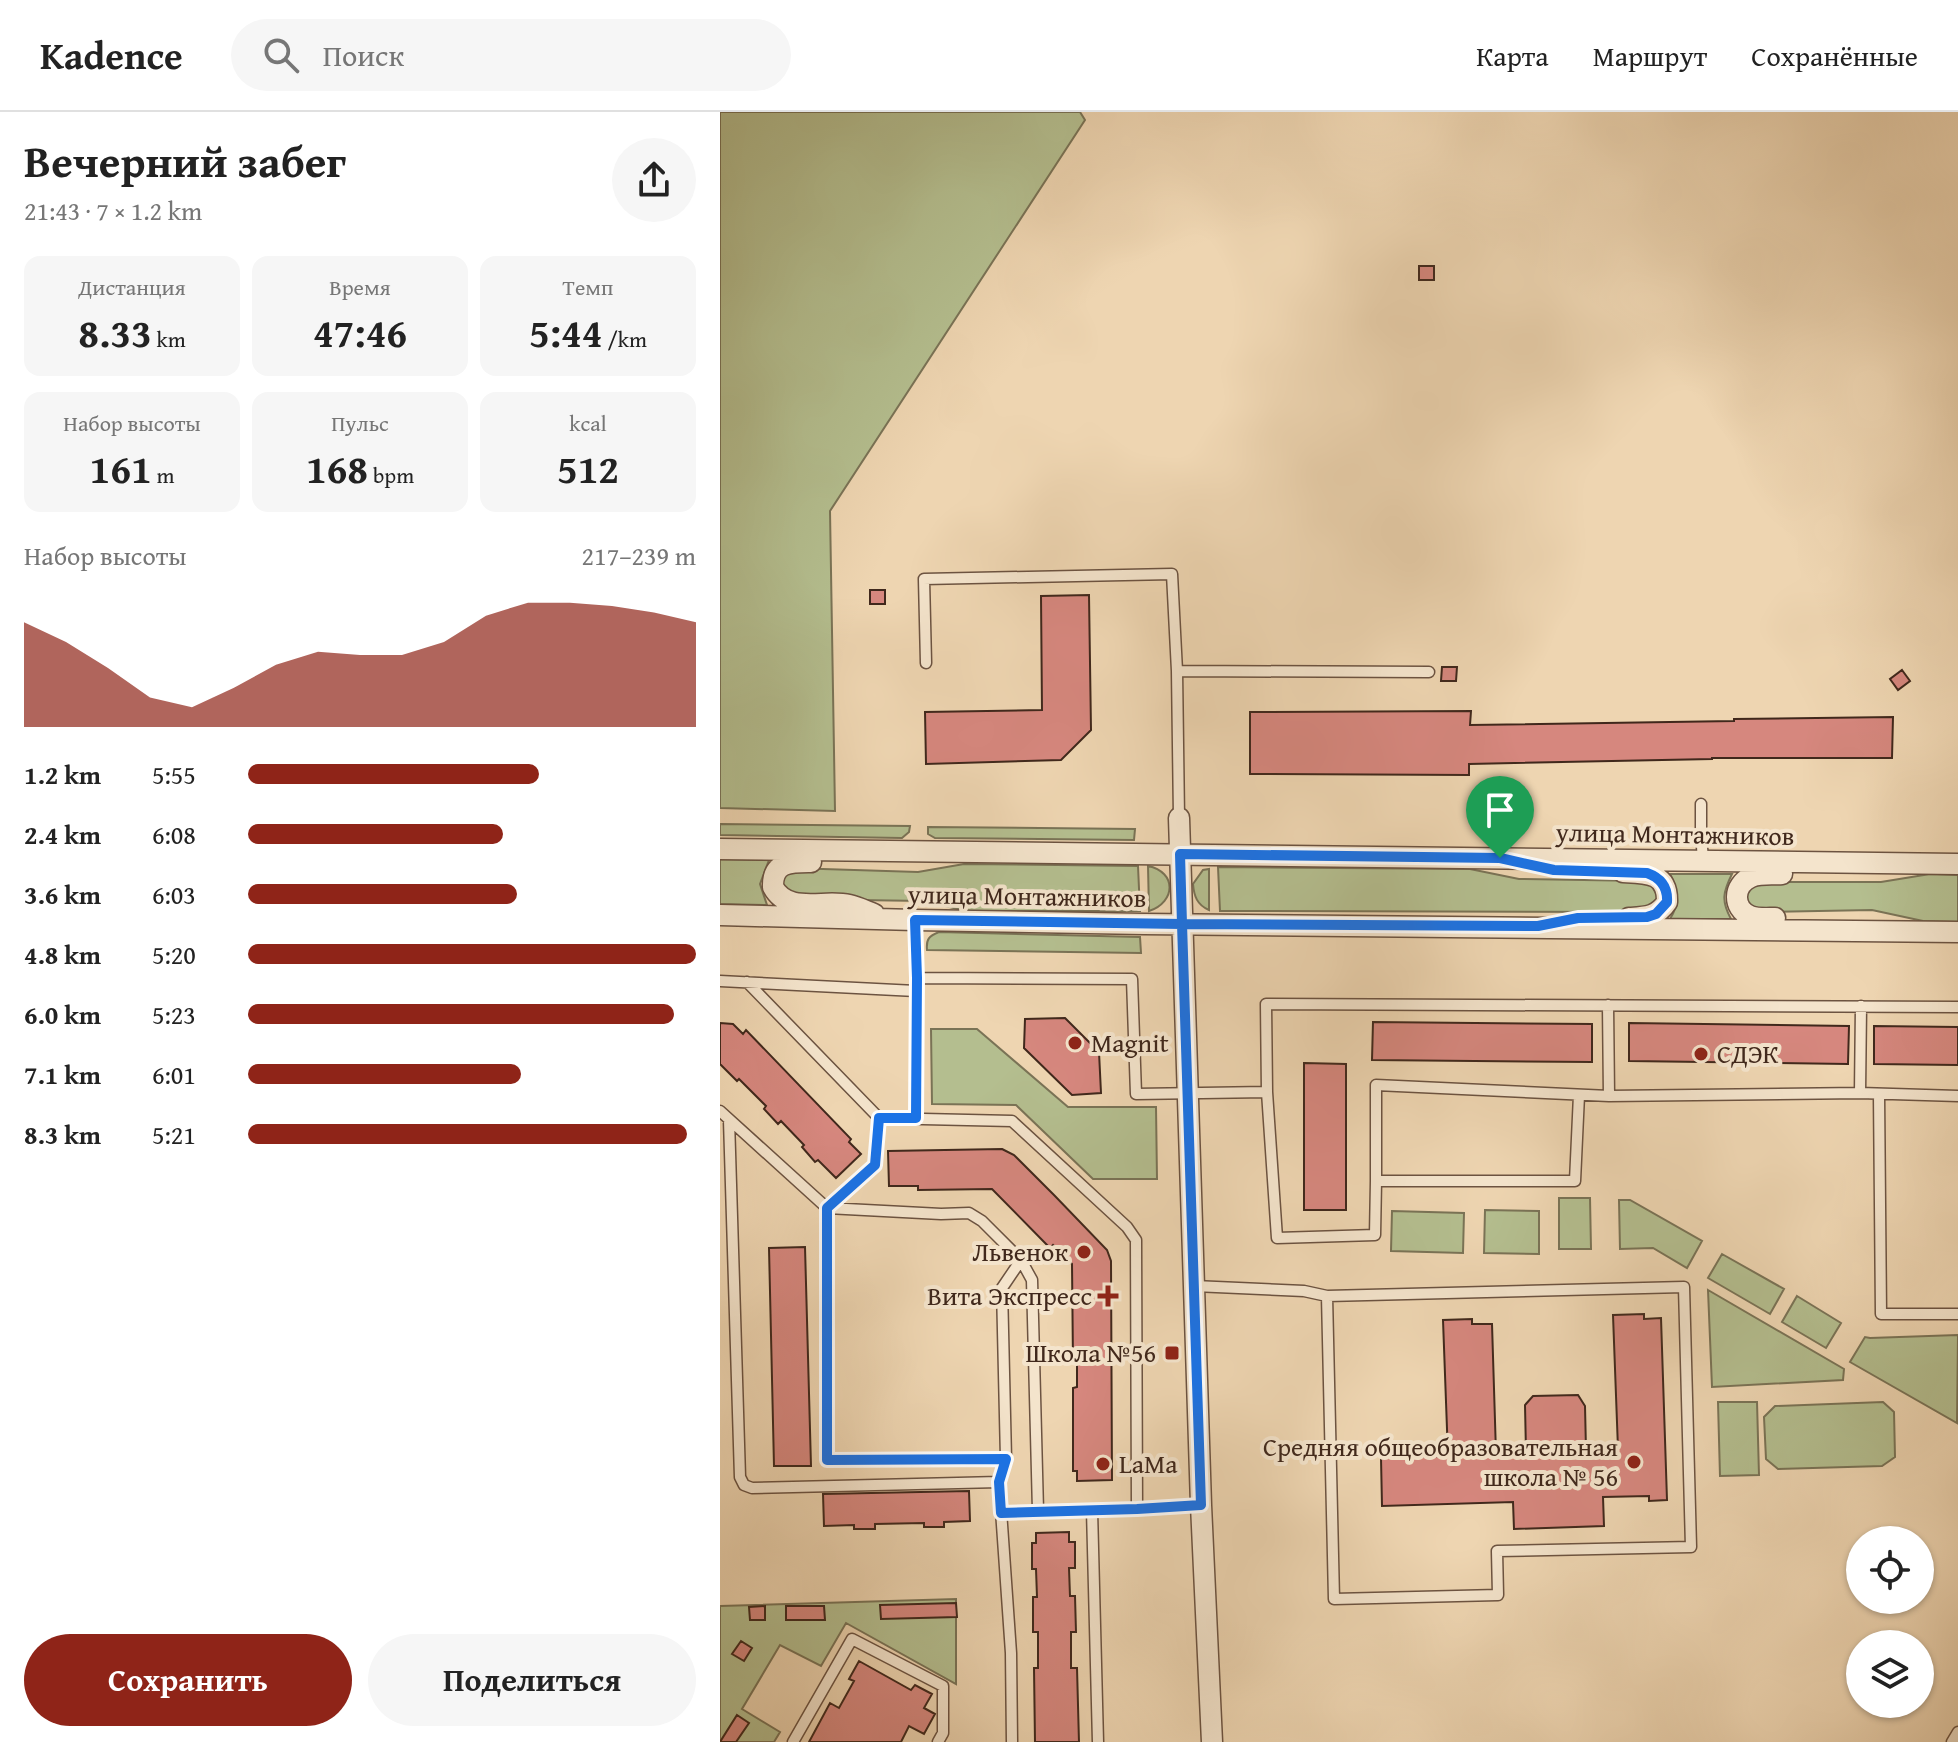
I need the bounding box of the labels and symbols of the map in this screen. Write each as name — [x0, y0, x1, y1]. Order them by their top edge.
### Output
pin — [1466, 776, 1534, 858]
street label: улица Монтажников — [1554, 812, 1795, 855]
street label: улица Монтажников — [906, 874, 1147, 917]
place label: Magnit — [1091, 1023, 1169, 1062]
marker: Magnit — [1066, 1034, 1084, 1052]
place label: СДЭК — [1717, 1034, 1779, 1073]
marker: СДЭК — [1692, 1045, 1710, 1063]
place label: Львенок — [972, 1232, 1068, 1271]
marker: Львенок — [1075, 1243, 1093, 1261]
place label: Вита Экспресс — [927, 1276, 1092, 1315]
marker: Вита Экспресс — [1099, 1287, 1117, 1305]
place label: Школа №56 — [1025, 1333, 1156, 1372]
marker: Школа №56 — [1163, 1344, 1181, 1362]
place label: Средняя общеобразовательная школа № 56 — [1263, 1427, 1618, 1496]
place label: LaMa — [1119, 1444, 1178, 1483]
marker: Средняя общеобразовательная школа № 56 — [1625, 1453, 1643, 1471]
marker: LaMa — [1094, 1455, 1112, 1473]

